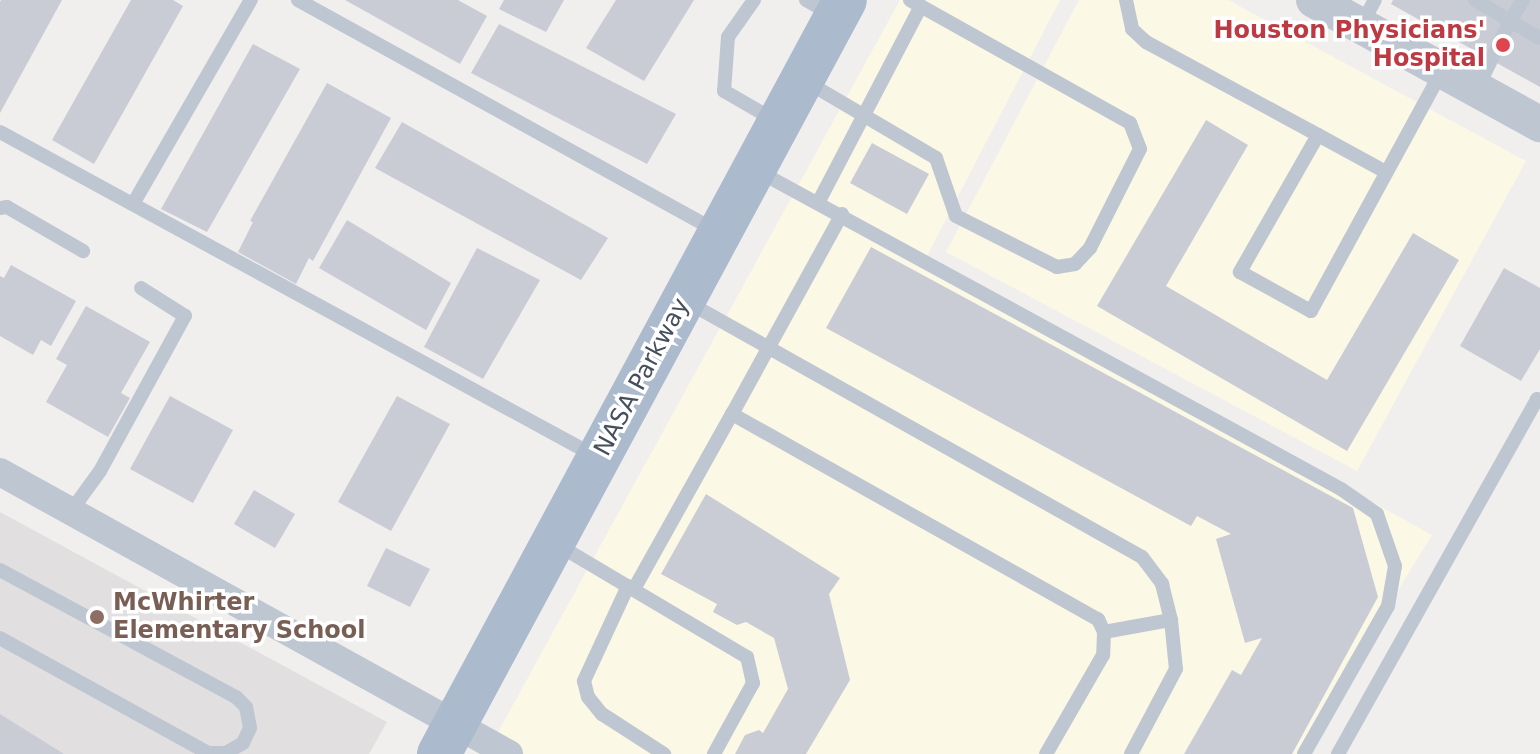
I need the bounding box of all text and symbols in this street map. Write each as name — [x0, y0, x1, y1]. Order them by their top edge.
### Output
place label: Houston Physicians' Hospital — [1213, 17, 1485, 73]
marker: Houston Physicians' Hospital — [1492, 34, 1514, 56]
street label: NASA Parkway — [588, 293, 696, 461]
place label: McWhirter Elementary School — [113, 589, 366, 645]
marker: McWhirter Elementary School — [88, 608, 106, 626]

